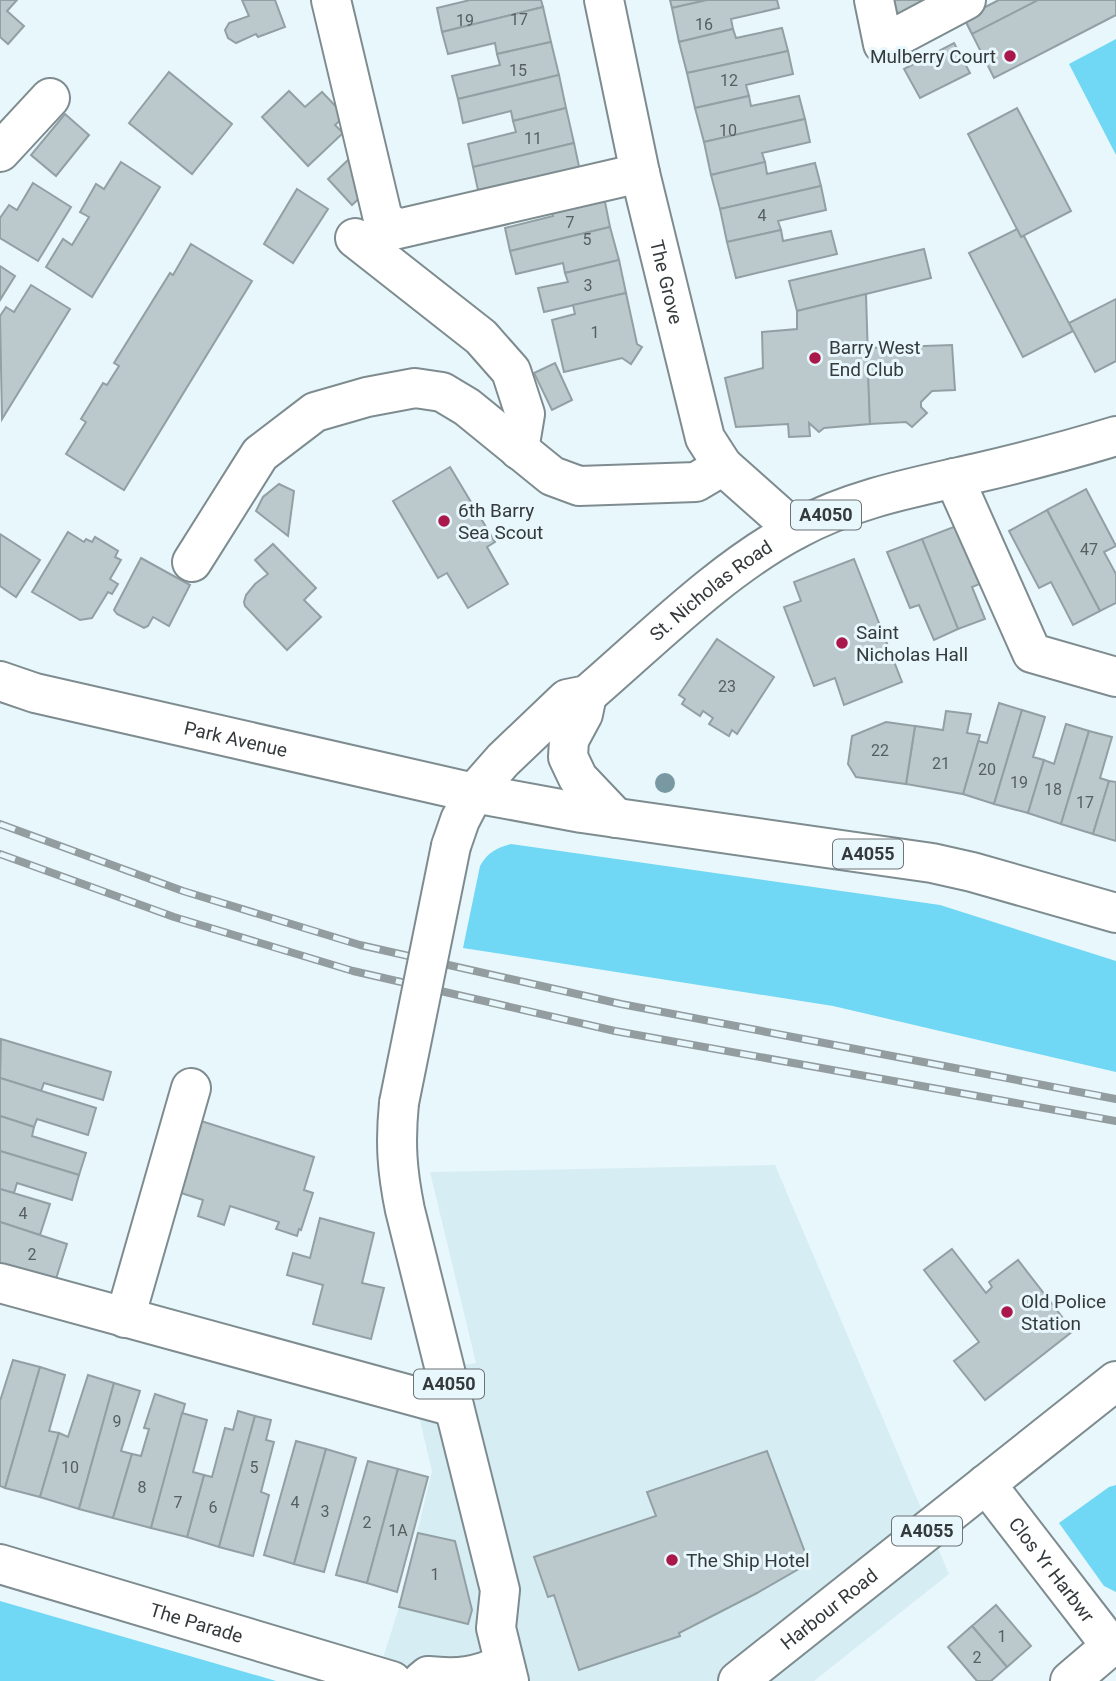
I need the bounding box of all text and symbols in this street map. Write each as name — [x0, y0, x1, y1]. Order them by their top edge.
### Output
house number: 17 — [510, 10, 528, 29]
house number: 19 — [456, 11, 474, 30]
house number: 16 — [695, 15, 713, 34]
place label: Mulberry Court — [870, 45, 996, 68]
marker: Mulberry Court — [1002, 48, 1018, 64]
house number: 15 — [509, 61, 527, 80]
house number: 12 — [720, 71, 738, 90]
house number: 10 — [719, 121, 737, 140]
house number: 11 — [524, 129, 542, 148]
house number: 4 — [758, 206, 767, 225]
house number: 7 — [566, 213, 575, 232]
house number: 5 — [583, 230, 592, 249]
street label: The Grove — [645, 238, 688, 327]
house number: 3 — [584, 276, 593, 295]
house number: 1 — [591, 323, 600, 342]
place label: Barry West End Club — [829, 336, 921, 381]
marker: Barry West End Club — [807, 350, 823, 366]
place label: 6th Barry Sea Scout — [458, 499, 543, 544]
road number: A4050 — [791, 500, 861, 530]
marker: 6th Barry Sea Scout — [436, 513, 452, 529]
street label: St. Nicholas Road — [645, 535, 777, 646]
house number: 47 — [1080, 540, 1098, 559]
place label: Saint Nicholas Hall — [856, 621, 968, 666]
marker: Saint Nicholas Hall — [834, 635, 850, 651]
house number: 23 — [718, 677, 736, 696]
street label: Park Avenue — [182, 716, 290, 762]
house number: 22 — [871, 741, 889, 760]
house number: 21 — [932, 754, 950, 773]
house number: 20 — [978, 760, 996, 779]
house number: 19 — [1010, 773, 1028, 792]
house number: 18 — [1044, 780, 1062, 799]
house number: 17 — [1076, 793, 1094, 812]
road number: A4055 — [833, 840, 903, 868]
house number: 4 — [19, 1204, 28, 1223]
house number: 2 — [28, 1245, 37, 1264]
place label: Old Police Station — [1021, 1290, 1106, 1335]
marker: Old Police Station — [999, 1304, 1015, 1320]
road number: A4050 — [414, 1370, 484, 1399]
house number: 9 — [113, 1412, 122, 1431]
house number: 10 — [61, 1458, 79, 1477]
house number: 5 — [250, 1458, 259, 1477]
house number: 8 — [138, 1478, 147, 1497]
house number: 7 — [174, 1493, 183, 1512]
house number: 4 — [291, 1493, 300, 1512]
house number: 6 — [209, 1498, 218, 1517]
house number: 3 — [321, 1502, 330, 1521]
house number: 2 — [363, 1513, 372, 1532]
street label: Clos Yr Harbwr — [1004, 1513, 1100, 1627]
road number: A4055 — [892, 1516, 962, 1546]
house number: 1A — [388, 1521, 408, 1540]
place label: The Ship Hotel — [686, 1549, 810, 1572]
marker: The Ship Hotel — [664, 1552, 680, 1568]
street label: Harbour Road — [776, 1564, 882, 1655]
house number: 1 — [431, 1565, 440, 1584]
street label: The Parade — [147, 1598, 246, 1648]
house number: 1 — [998, 1627, 1007, 1646]
house number: 2 — [973, 1648, 982, 1667]

